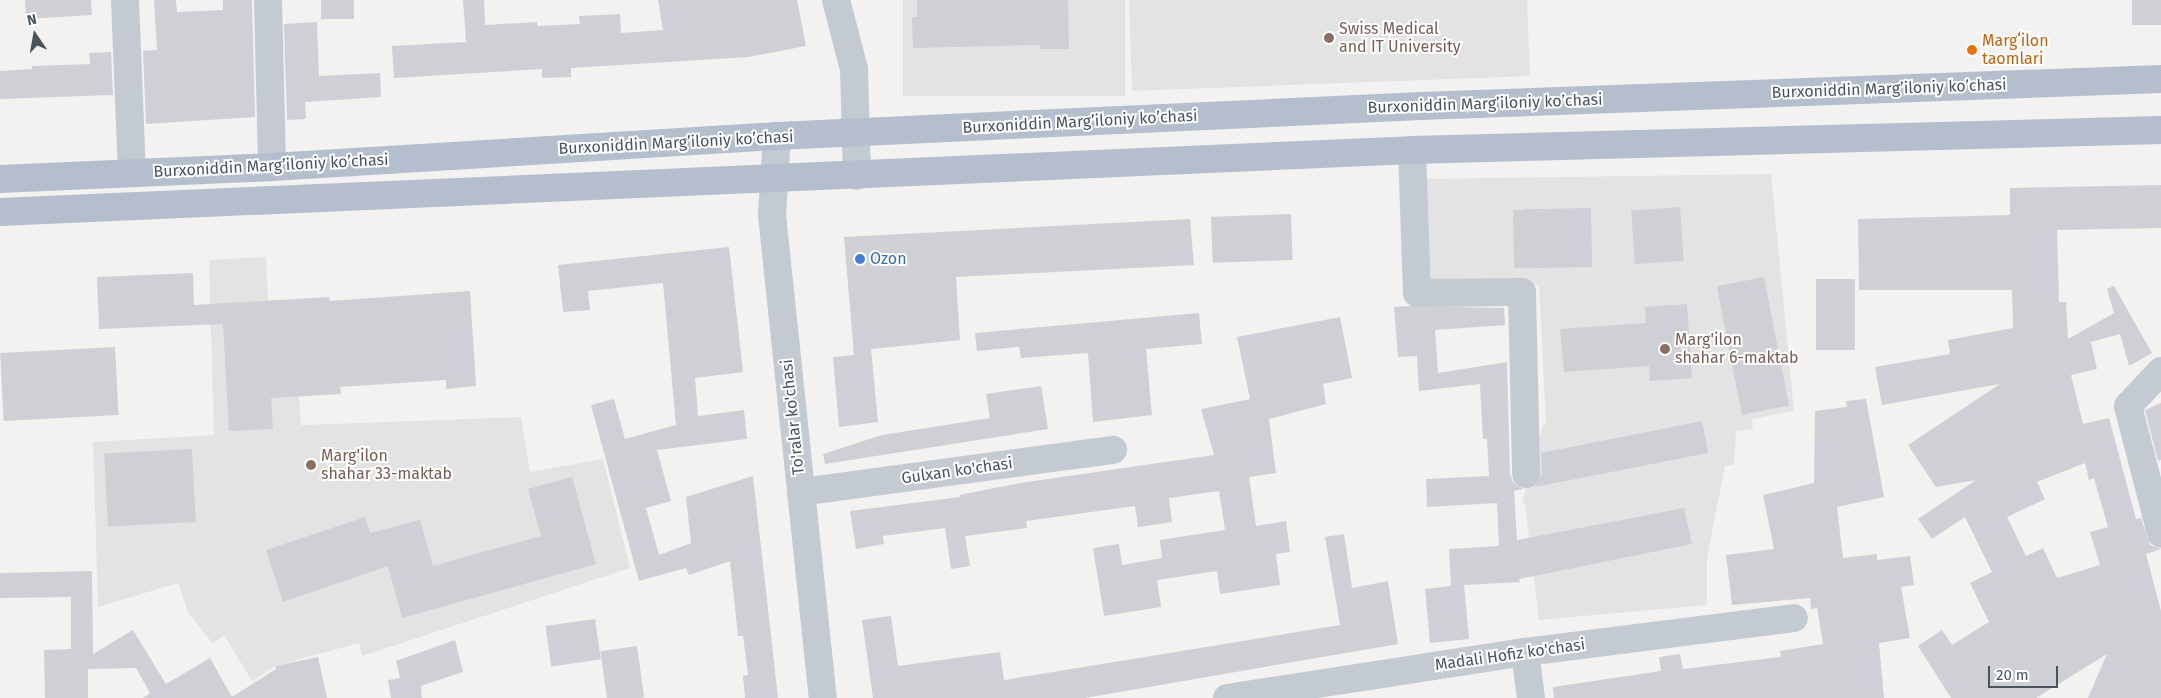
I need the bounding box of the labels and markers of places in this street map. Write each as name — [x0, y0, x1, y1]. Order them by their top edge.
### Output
place label: Swiss Medical and IT University — [1339, 19, 1461, 57]
place label: Margʻilon taomlari — [1982, 31, 2049, 69]
marker: Swiss Medical and IT University — [1323, 32, 1335, 44]
marker: Margʻilon taomlari — [1966, 44, 1978, 56]
place label: Ozon — [870, 249, 907, 269]
marker: Ozon — [854, 253, 866, 265]
place label: Marg'ilon shahar 6-maktab — [1675, 330, 1799, 368]
marker: Marg'ilon shahar 6-maktab — [1659, 343, 1671, 355]
place label: Marg'ilon shahar 33-maktab — [321, 446, 452, 484]
marker: Marg'ilon shahar 33-maktab — [305, 459, 317, 471]

